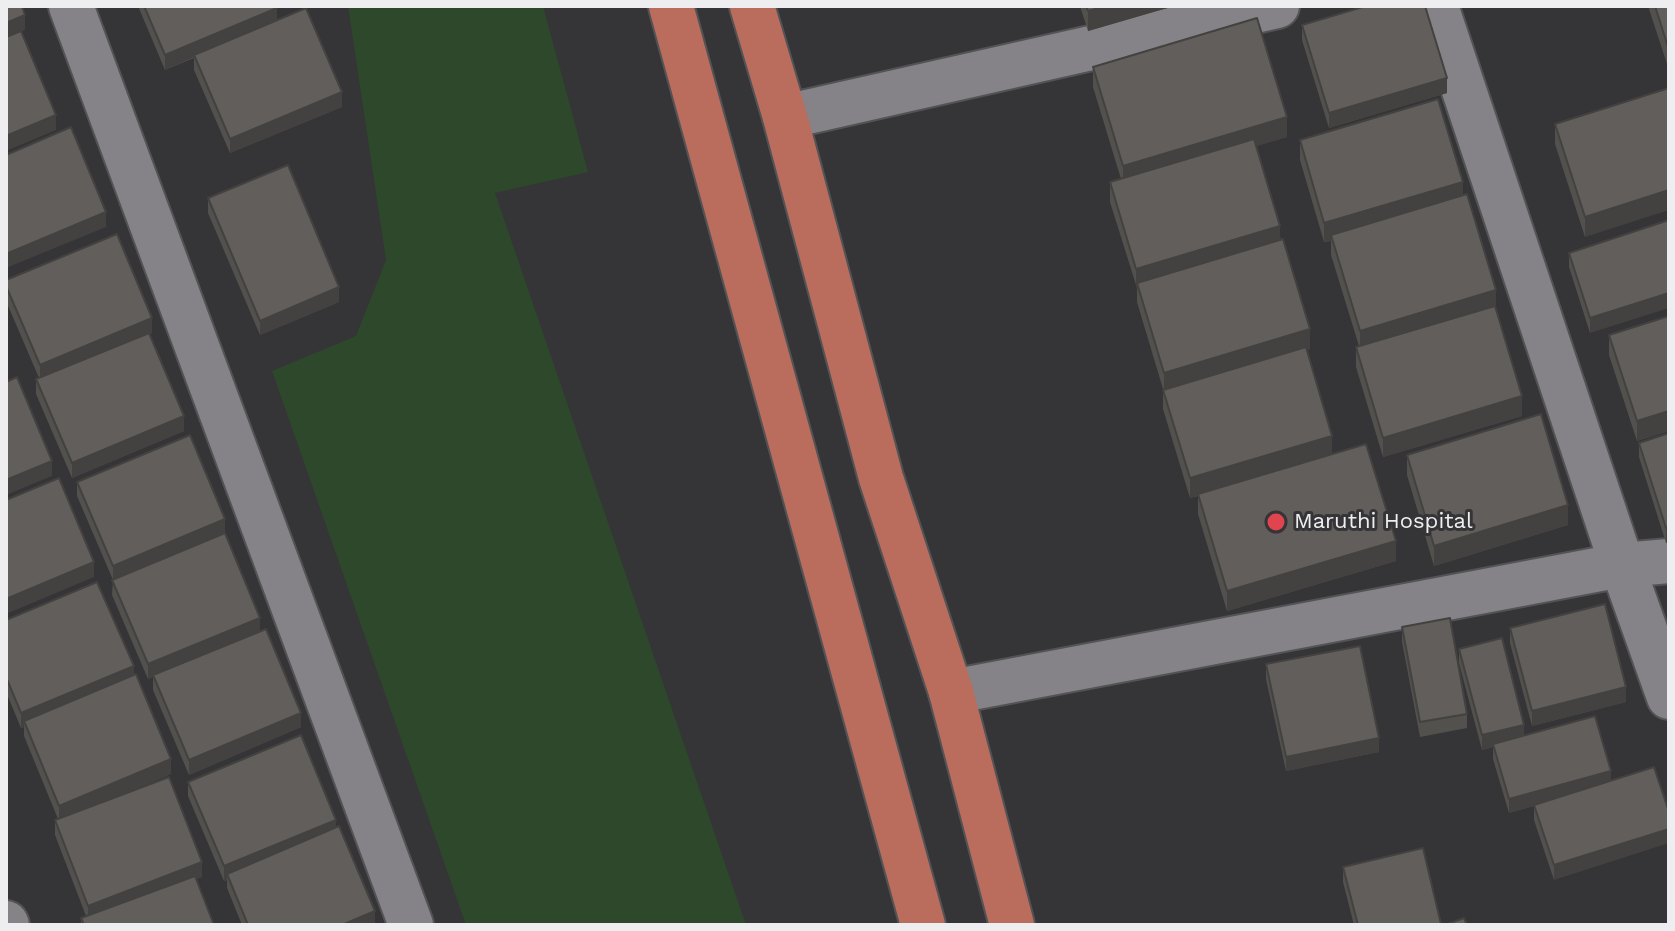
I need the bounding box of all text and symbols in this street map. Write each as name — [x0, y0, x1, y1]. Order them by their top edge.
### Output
place label: Maruthi Hospital — [1294, 509, 1473, 535]
marker: Maruthi Hospital — [1265, 511, 1287, 533]

